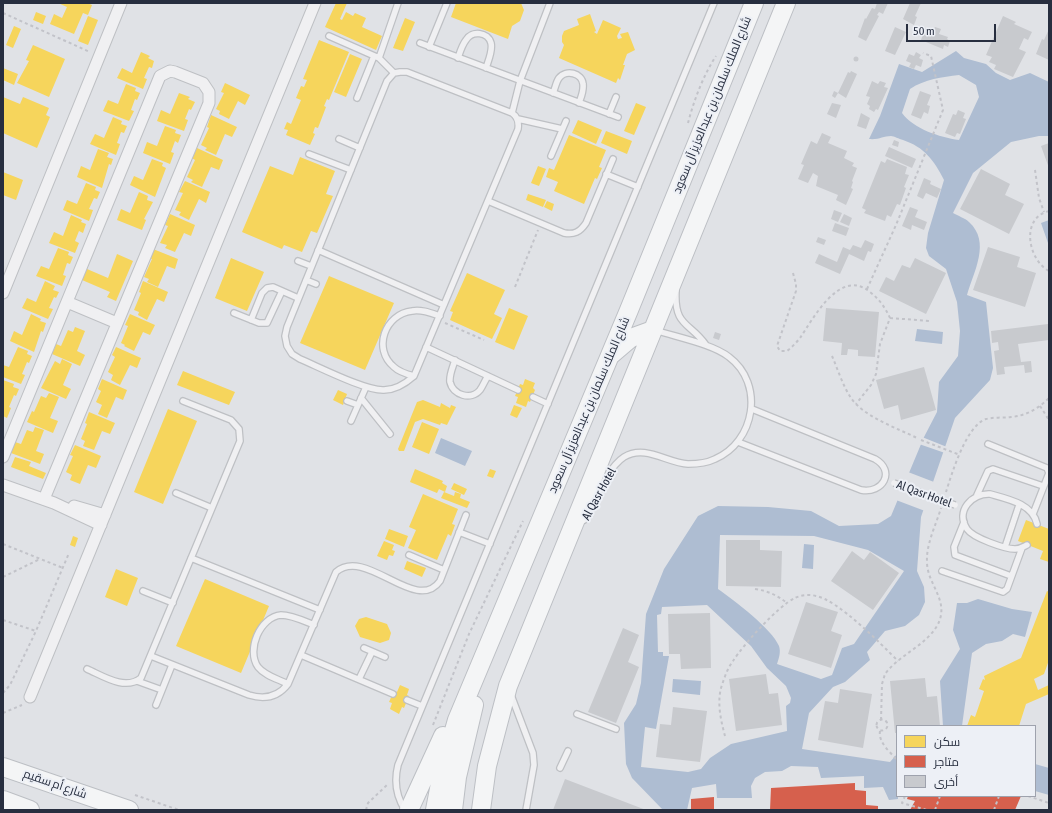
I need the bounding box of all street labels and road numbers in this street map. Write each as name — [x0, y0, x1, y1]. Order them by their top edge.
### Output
street label: شارع الملك سلمان بن عبدالعزيز آل سعود — [670, 14, 754, 196]
street label: شارع الملك سلمان بن عبدالعزيز آل سعود — [545, 315, 633, 495]
street label: Al Qasr Hotel — [579, 465, 619, 523]
street label: Al Qasr Hotel — [895, 477, 953, 511]
street label: شارع أم سقيم — [21, 766, 89, 802]

